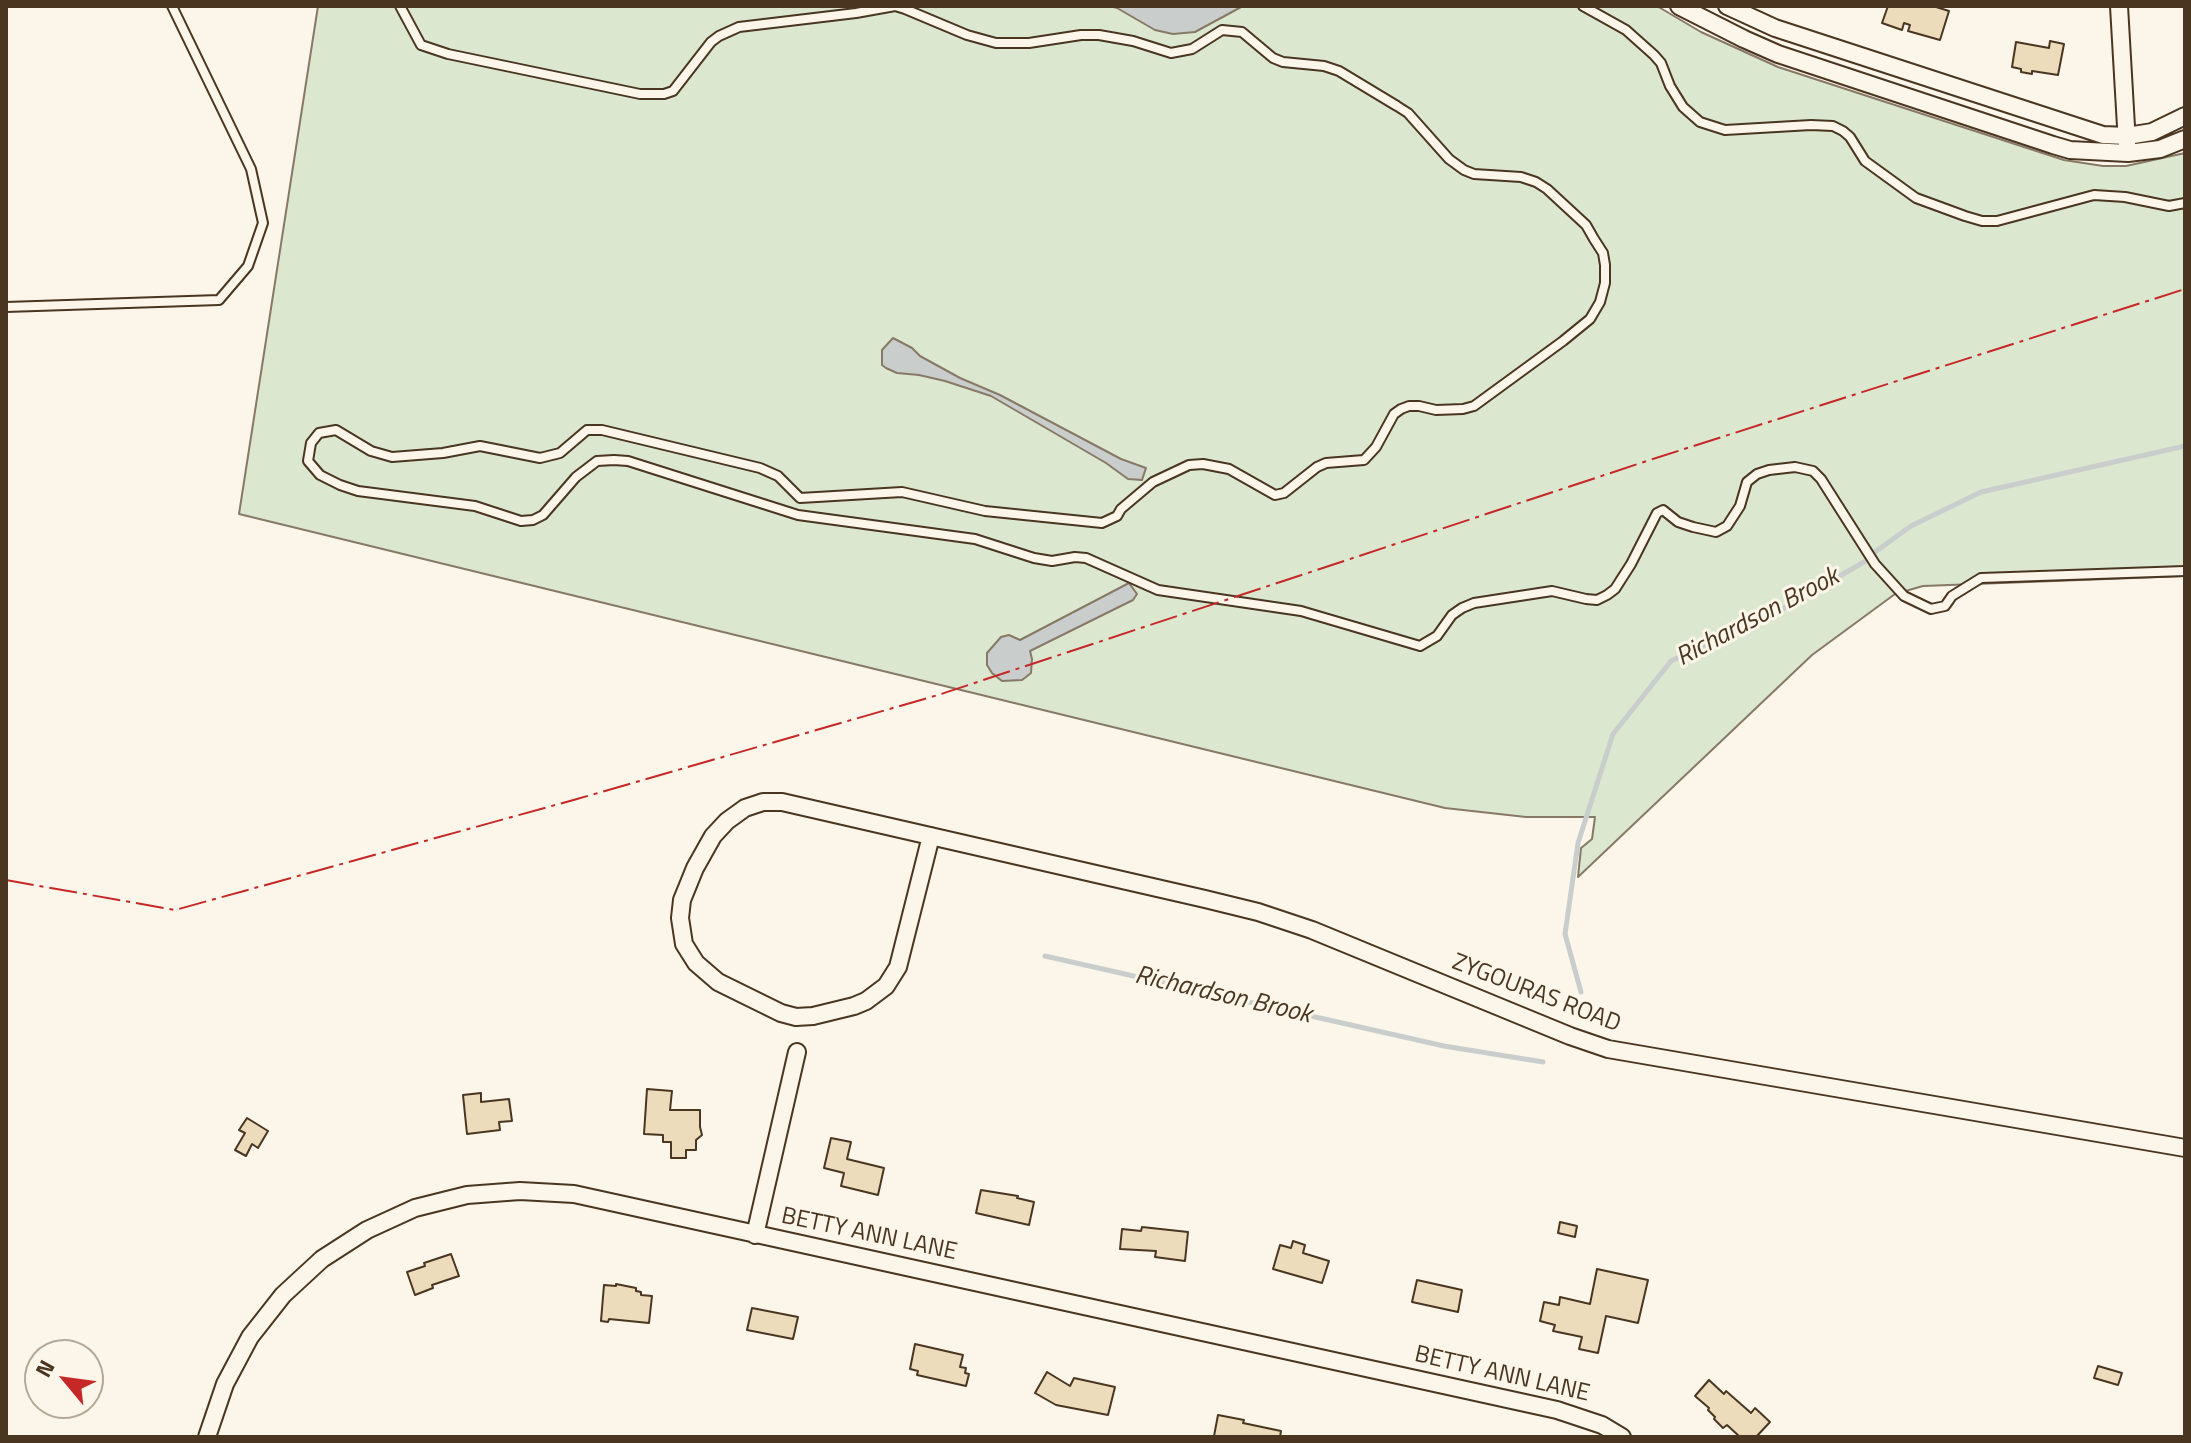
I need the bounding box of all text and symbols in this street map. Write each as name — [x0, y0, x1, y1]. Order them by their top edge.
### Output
water label: Richardson Brook — [1671, 562, 1845, 674]
street label: ZYGOURAS ROAD — [1448, 949, 1624, 1039]
water label: Richardson Brook — [1132, 961, 1314, 1031]
street label: BETTY ANN LANE — [779, 1202, 959, 1268]
north arrow — [24, 1339, 104, 1419]
street label: BETTY ANN LANE — [1412, 1341, 1592, 1409]
text: N — [26, 1353, 63, 1383]

